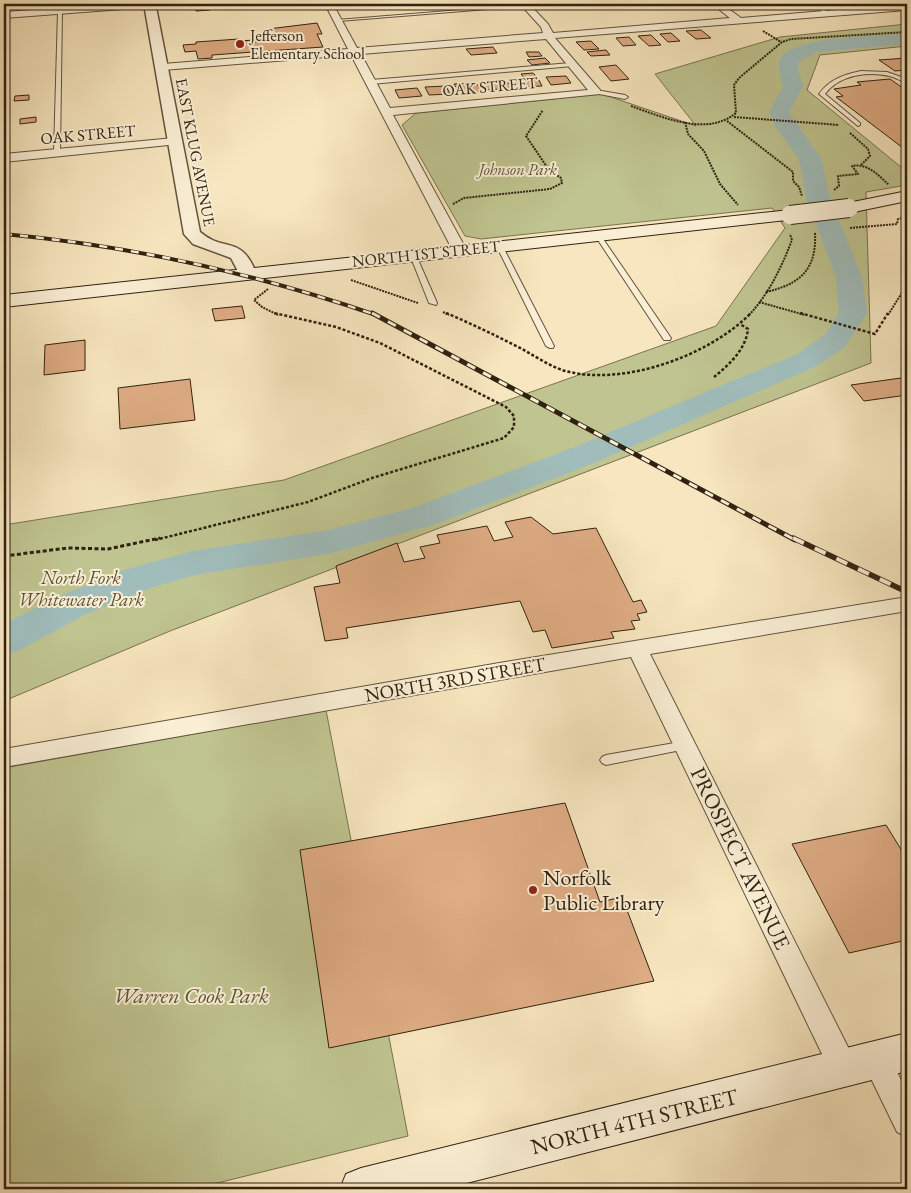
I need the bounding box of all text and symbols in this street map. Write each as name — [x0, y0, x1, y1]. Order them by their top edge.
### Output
place label: Jefferson Elementary School — [248, 25, 365, 64]
marker: Jefferson Elementary School — [234, 38, 246, 50]
street label: OAK STREET — [442, 72, 539, 101]
street label: EAST KLUG AVENUE — [171, 76, 220, 228]
street label: OAK STREET — [40, 120, 137, 149]
park label: Johnson Park — [476, 159, 558, 180]
street label: NORTH 1ST STREET — [351, 235, 501, 272]
park label: North Fork Whitewater Park — [18, 565, 144, 612]
street label: NORTH 3RD STREET — [363, 651, 548, 708]
street label: PROSPECT AVENUE — [684, 762, 797, 954]
place label: Norfolk Public Library — [543, 863, 665, 917]
marker: Norfolk Public Library — [527, 884, 539, 896]
park label: Warren Cook Park — [113, 981, 269, 1010]
street label: NORTH 4TH STREET — [528, 1082, 741, 1161]

